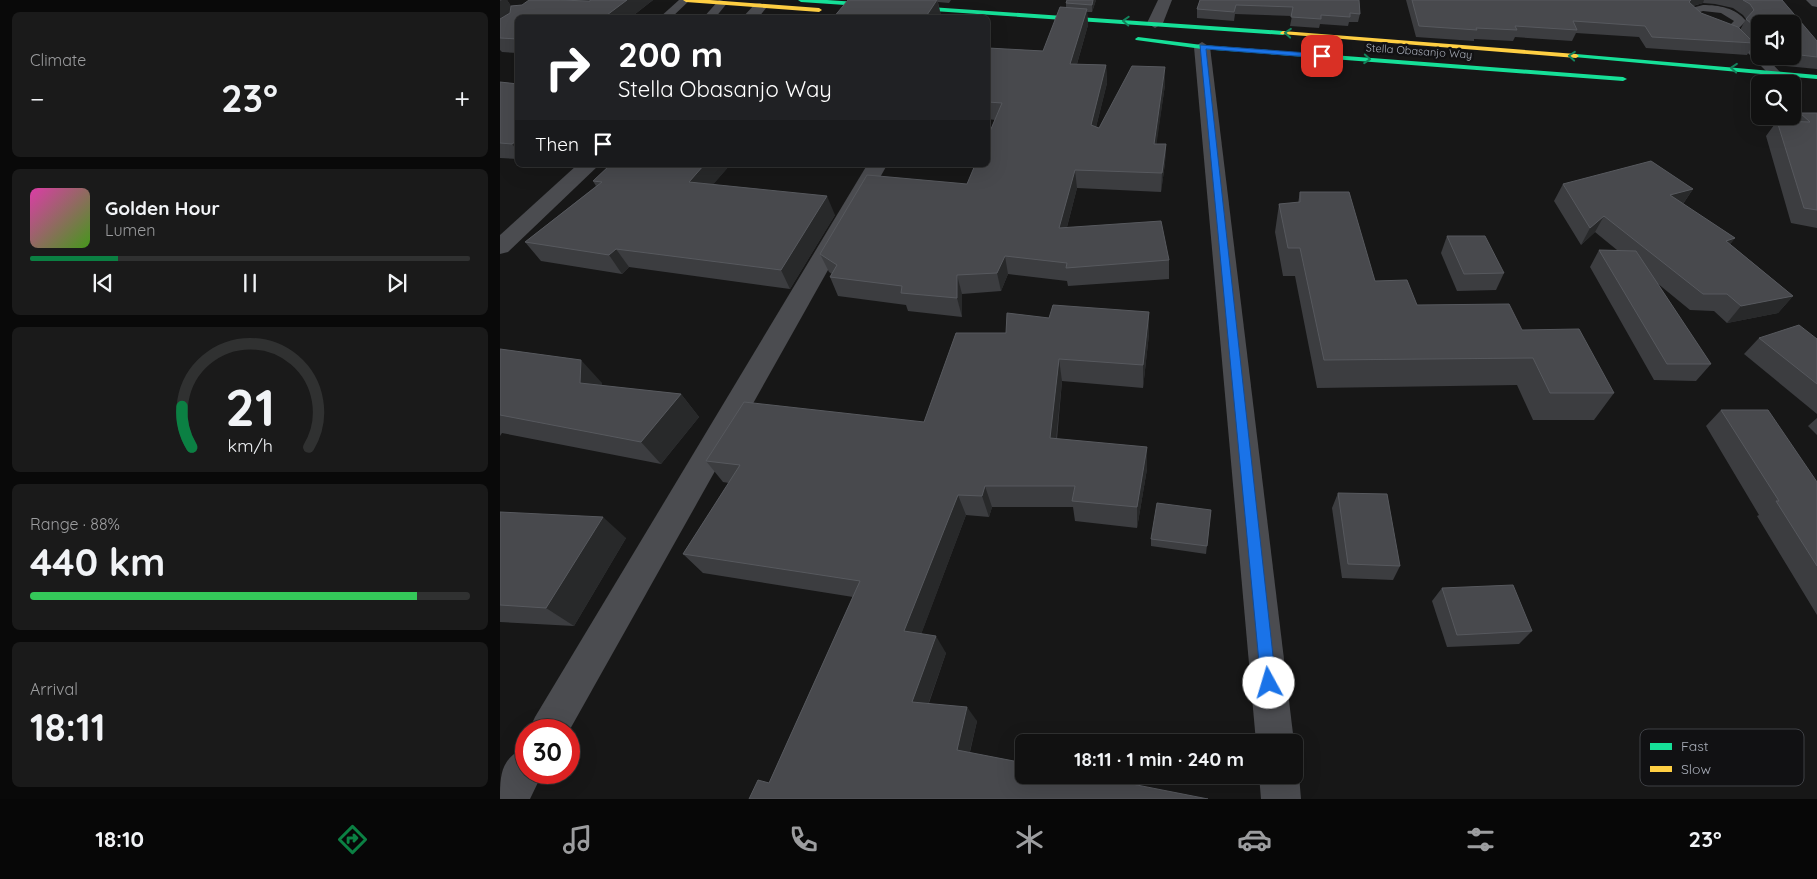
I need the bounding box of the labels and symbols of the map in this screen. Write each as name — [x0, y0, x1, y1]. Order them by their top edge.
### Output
one-way arrow — [1121, 15, 1129, 26]
one-way arrow — [1283, 28, 1291, 39]
pin — [1301, 35, 1343, 77]
street label: Stella Obasanjo Way — [1365, 40, 1473, 62]
one-way arrow — [1568, 50, 1576, 61]
one-way arrow — [1363, 54, 1371, 65]
one-way arrow — [1730, 63, 1738, 74]
position arrow — [1242, 656, 1294, 708]
speed limit sign: 30 — [515, 719, 580, 784]
legend — [1640, 729, 1804, 786]
text: Fast — [1681, 737, 1709, 755]
text: Slow — [1681, 760, 1711, 778]

